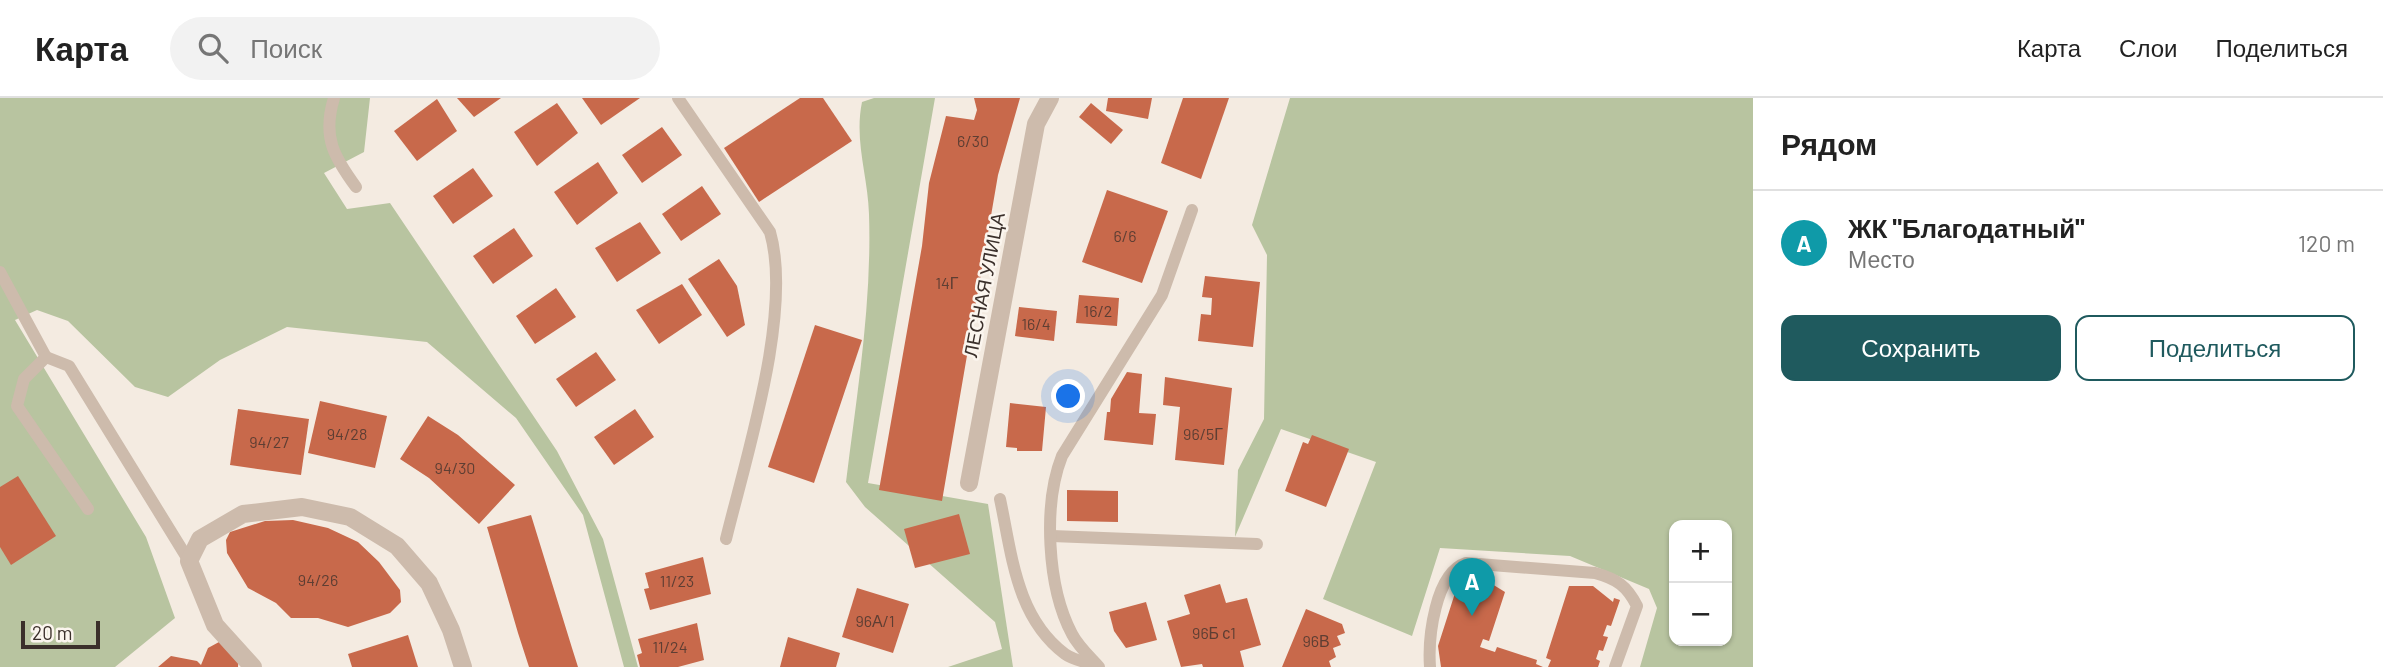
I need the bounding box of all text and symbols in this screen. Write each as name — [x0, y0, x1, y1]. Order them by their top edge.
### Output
search box — [170, 17, 660, 80]
text: Карта — [35, 28, 128, 68]
icon: search — [194, 29, 232, 67]
text: Поиск — [250, 32, 322, 63]
text: Карта — [2017, 33, 2081, 62]
text: Слои — [2119, 33, 2177, 62]
text: Поделиться — [2215, 33, 2348, 62]
text: Рядом — [1781, 125, 1877, 161]
house number: 6/30 — [957, 131, 989, 150]
street label: ЛЕСНАЯ УЛИЦА — [958, 210, 1009, 359]
text: ЖК "Благодатный" — [1848, 212, 2085, 243]
house number: 6/6 — [1114, 226, 1136, 245]
text: A — [1796, 229, 1812, 257]
text: 120 m — [2298, 229, 2355, 257]
text: Место — [1848, 245, 1915, 273]
house number: 14Г — [935, 273, 959, 292]
house number: 16/2 — [1084, 301, 1112, 320]
house number: 16/4 — [1021, 314, 1051, 333]
button: Сохранить — [1781, 315, 2061, 381]
button: Поделиться — [2075, 315, 2355, 381]
your location — [1051, 379, 1085, 413]
house number: 94/28 — [327, 424, 367, 443]
house number: 96/5Г — [1183, 424, 1223, 443]
house number: 94/27 — [249, 432, 289, 451]
house number: 94/30 — [435, 458, 475, 477]
map controls — [1669, 520, 1732, 646]
button: + — [1669, 520, 1732, 583]
pin: A — [1449, 558, 1495, 616]
house number: 94/26 — [298, 570, 338, 589]
house number: 11/23 — [660, 571, 694, 590]
button: − — [1669, 583, 1732, 646]
house number: 96А/1 — [855, 611, 895, 630]
scale bar — [21, 618, 100, 650]
text: 20 m — [32, 621, 72, 644]
house number: 96Б с1 — [1192, 623, 1236, 642]
house number: 96В — [1302, 631, 1330, 650]
house number: 11/24 — [652, 637, 688, 656]

